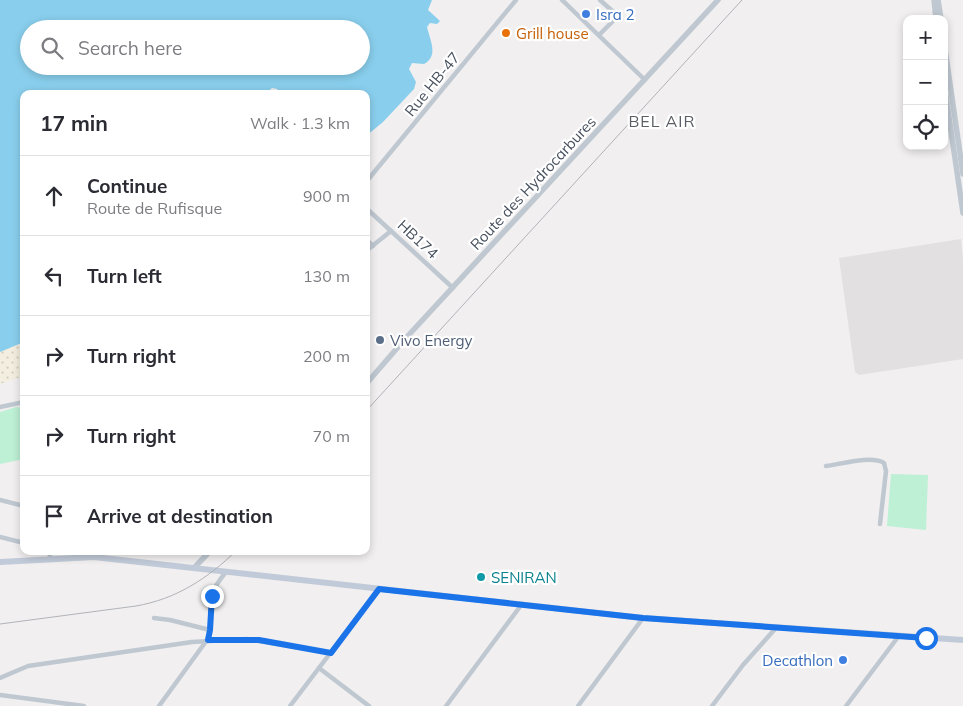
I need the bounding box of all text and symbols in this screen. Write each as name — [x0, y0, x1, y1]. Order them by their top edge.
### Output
place label: Isra 2 — [596, 5, 635, 24]
marker: Isra 2 — [580, 8, 592, 20]
map controls — [903, 15, 948, 150]
button: + — [903, 15, 948, 60]
search box — [20, 20, 370, 75]
place label: Grill house — [516, 24, 589, 43]
marker: Grill house — [500, 27, 512, 39]
icon: search — [38, 34, 66, 62]
text: Search here — [78, 36, 182, 60]
street label: Rue HB-47 — [400, 48, 464, 120]
button: − — [903, 60, 948, 105]
button: locate — [903, 105, 948, 150]
text: 17 min — [40, 110, 108, 136]
district label: BEL AIR — [628, 111, 696, 131]
street label: Route des Hydrocarbures — [466, 112, 600, 254]
text: Walk · 1.3 km — [250, 113, 350, 133]
text: Continue — [87, 174, 167, 198]
icon: ahead — [40, 182, 68, 210]
text: 900 m — [303, 186, 350, 206]
text: Route de Rufisque — [87, 198, 222, 218]
street label: HB174 — [394, 215, 442, 263]
icon: left — [40, 262, 68, 290]
text: Turn left — [87, 264, 162, 288]
text: 130 m — [303, 266, 350, 286]
place label: Vivo Energy — [390, 331, 473, 350]
marker: Vivo Energy — [374, 334, 386, 346]
icon: right — [40, 342, 68, 370]
text: Turn right — [87, 344, 176, 368]
text: 200 m — [303, 346, 350, 366]
icon: right — [40, 422, 68, 450]
text: Turn right — [87, 424, 176, 448]
text: 70 m — [313, 426, 350, 446]
icon: arrive — [40, 502, 68, 530]
text: Arrive at destination — [87, 504, 273, 528]
place label: SENIRAN — [491, 568, 557, 587]
marker: SENIRAN — [475, 571, 487, 583]
route end — [201, 585, 224, 608]
route start — [915, 627, 938, 650]
place label: Decathlon — [762, 651, 833, 670]
marker: Decathlon — [837, 654, 849, 666]

